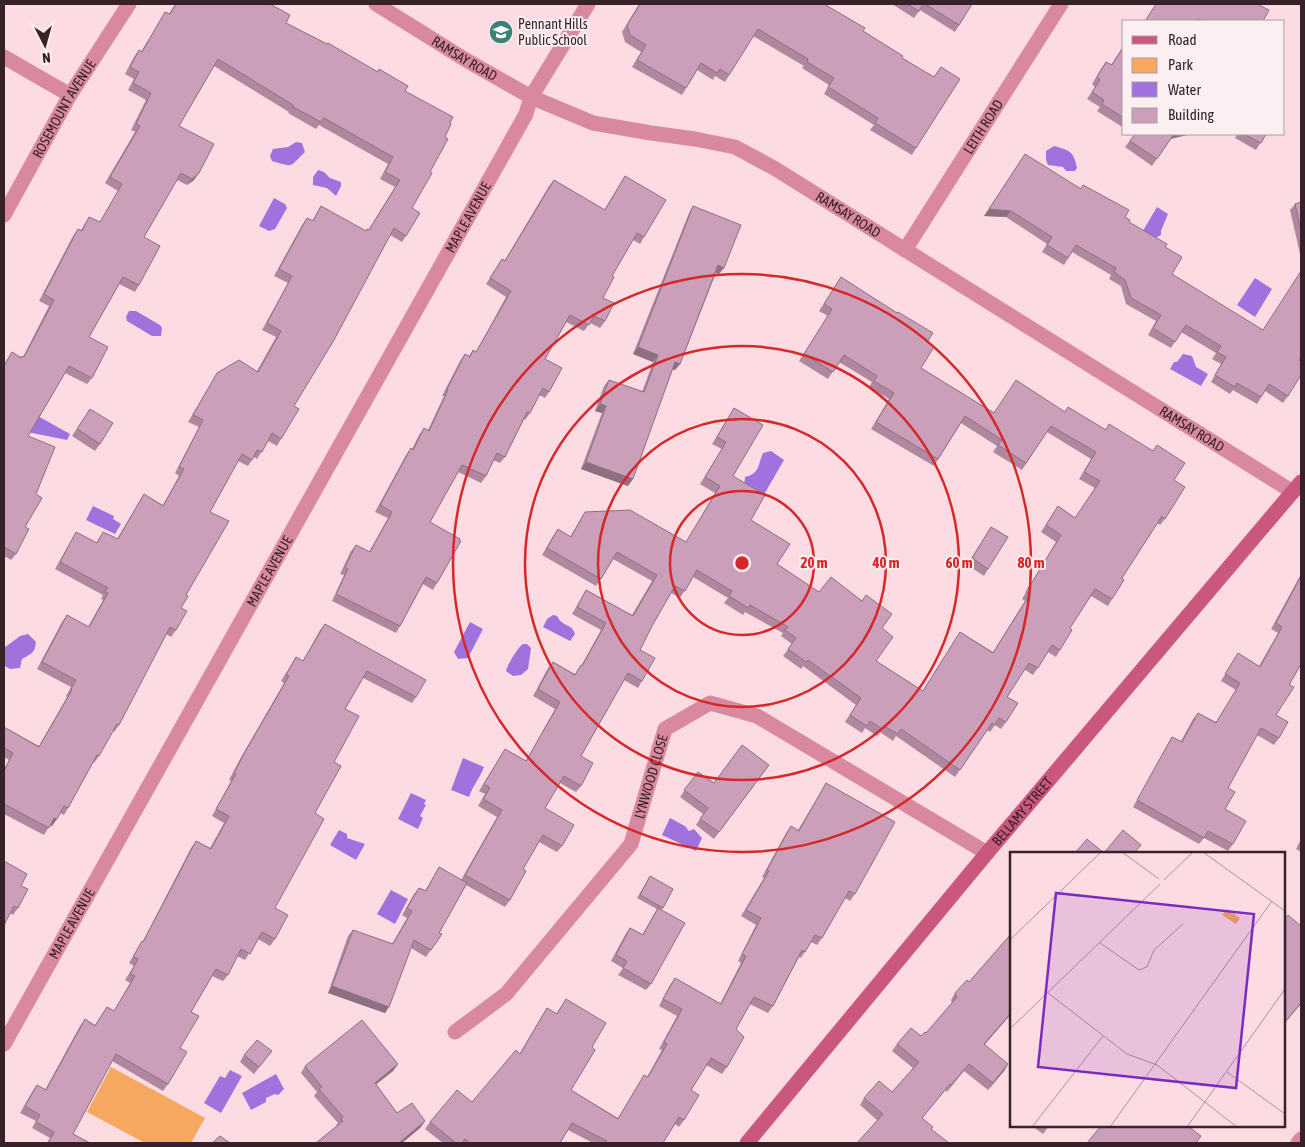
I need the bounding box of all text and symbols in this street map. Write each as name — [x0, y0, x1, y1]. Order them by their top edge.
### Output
place label: Pennant Hills Public School — [518, 16, 588, 48]
school or university icon: Pennant Hills Public School — [488, 19, 514, 45]
north arrow — [20, 20, 70, 70]
legend — [1122, 20, 1285, 135]
text: Road — [1168, 31, 1197, 48]
street label: RAMSAY ROAD — [429, 33, 500, 84]
street label: ROSEMOUNT AVENUE — [29, 56, 99, 160]
text: Park — [1168, 56, 1193, 73]
text: Water — [1168, 81, 1201, 98]
street label: LEITH ROAD — [960, 97, 1006, 157]
text: Building — [1168, 106, 1214, 123]
street label: MAPLE AVENUE — [442, 179, 494, 255]
street label: RAMSAY ROAD — [813, 188, 884, 241]
street label: RAMSAY ROAD — [1157, 403, 1227, 455]
street label: MAPLE AVENUE — [243, 533, 295, 609]
centre of rings — [733, 554, 751, 572]
text: 20 m — [801, 554, 828, 571]
text: 40 m — [872, 554, 900, 571]
text: 60 m — [946, 554, 973, 571]
text: 80 m — [1018, 554, 1045, 571]
street label: LYNWOOD CLOSE — [631, 733, 671, 821]
street label: BELLAMY STREET — [989, 774, 1056, 849]
inset map — [1010, 852, 1285, 1127]
street label: MAPLE AVENUE — [45, 886, 98, 962]

